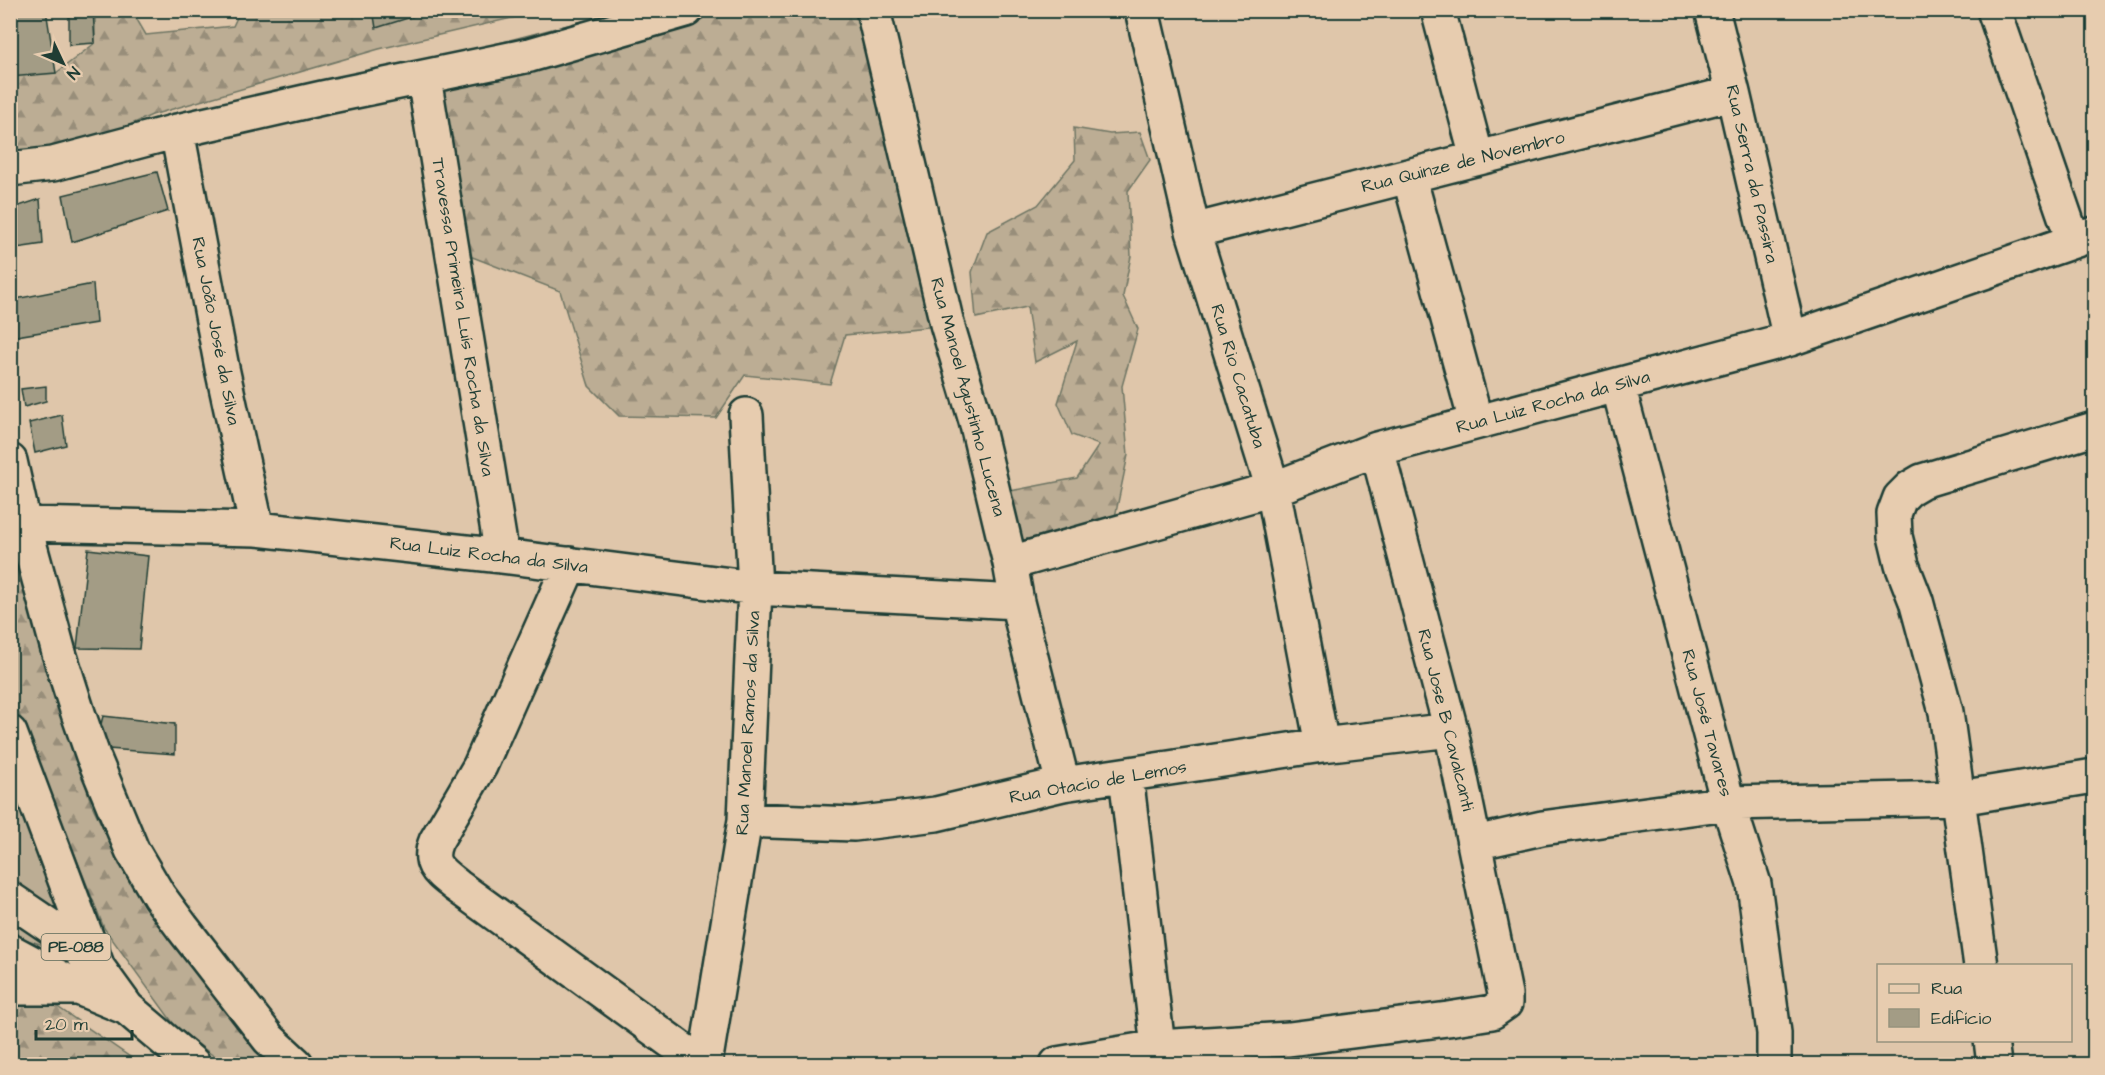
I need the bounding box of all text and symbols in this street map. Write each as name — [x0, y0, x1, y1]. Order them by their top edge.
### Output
north arrow — [33, 33, 93, 93]
text: N — [62, 61, 84, 84]
street label: Rua Serra da Passira — [1719, 83, 1785, 265]
street label: Rua Quinze de Novembro — [1359, 125, 1567, 199]
street label: Travessa Primeira Luís Rocha da Silva — [425, 156, 501, 478]
street label: Rua João José da Silva — [185, 235, 247, 427]
street label: Rua Manoel Agustinho Lucena — [923, 275, 1012, 520]
street label: Rua Rio Cacatuba — [1204, 301, 1272, 451]
street label: Rua Luiz Rocha da Silva — [1453, 364, 1653, 440]
street label: Rua Luiz Rocha da Silva — [388, 530, 590, 580]
street label: Rua Manoel Ramos da Silva — [730, 610, 766, 836]
street label: Rua Jose B Cavalcanti — [1411, 626, 1481, 814]
street label: Rua José Tavares — [1675, 647, 1739, 799]
street label: Rua Otacio de Lemos — [1007, 754, 1189, 810]
road number: PE-088 — [42, 934, 110, 960]
legend — [1877, 964, 2072, 1042]
text: Rua — [1931, 976, 1962, 1001]
scale bar — [36, 1003, 132, 1041]
text: Edifício — [1931, 1006, 1991, 1031]
text: 20 m — [45, 1012, 88, 1037]

